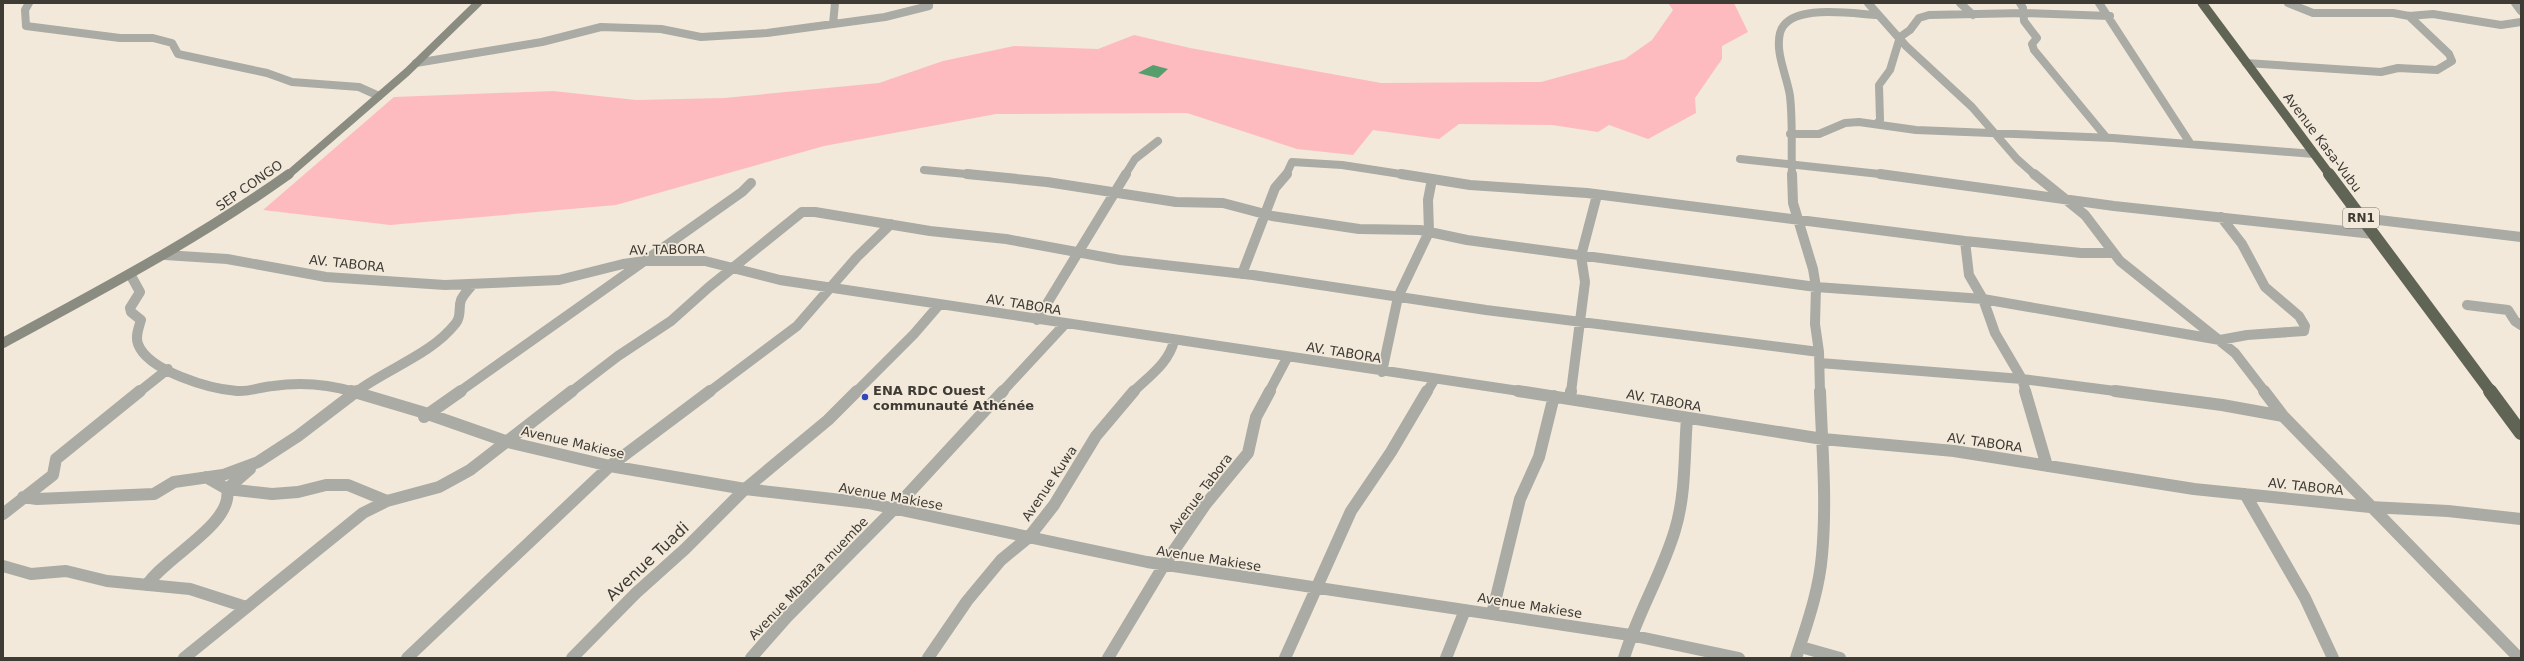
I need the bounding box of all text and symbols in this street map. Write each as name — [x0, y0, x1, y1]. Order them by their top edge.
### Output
street label: Avenue Kasa-Vubu — [2280, 90, 2365, 195]
street label: SEP CONGO — [213, 157, 285, 214]
road number: RN1 — [2343, 208, 2379, 228]
street label: AV. TABORA — [629, 241, 705, 258]
street label: AV. TABORA — [309, 252, 385, 275]
street label: AV. TABORA — [985, 291, 1063, 318]
street label: AV. TABORA — [1305, 339, 1383, 366]
place label: ENA RDC Ouest communauté Athénée — [873, 383, 1034, 413]
street label: AV. TABORA — [1625, 387, 1703, 414]
marker: ENA RDC Ouest communauté Athénée — [860, 392, 870, 402]
street label: Avenue Makiese — [520, 423, 626, 462]
street label: AV. TABORA — [1946, 430, 2024, 455]
street label: Avenue Kuwa — [1019, 443, 1080, 524]
street label: Avenue Tabora — [1166, 451, 1235, 536]
street label: AV. TABORA — [2268, 475, 2344, 498]
street label: Avenue Makiese — [838, 480, 944, 513]
street label: Avenue Mbanza muembe — [746, 514, 871, 643]
street label: Avenue Tuadi — [602, 518, 693, 605]
street label: Avenue Makiese — [1156, 543, 1262, 574]
street label: Avenue Makiese — [1477, 590, 1583, 621]

